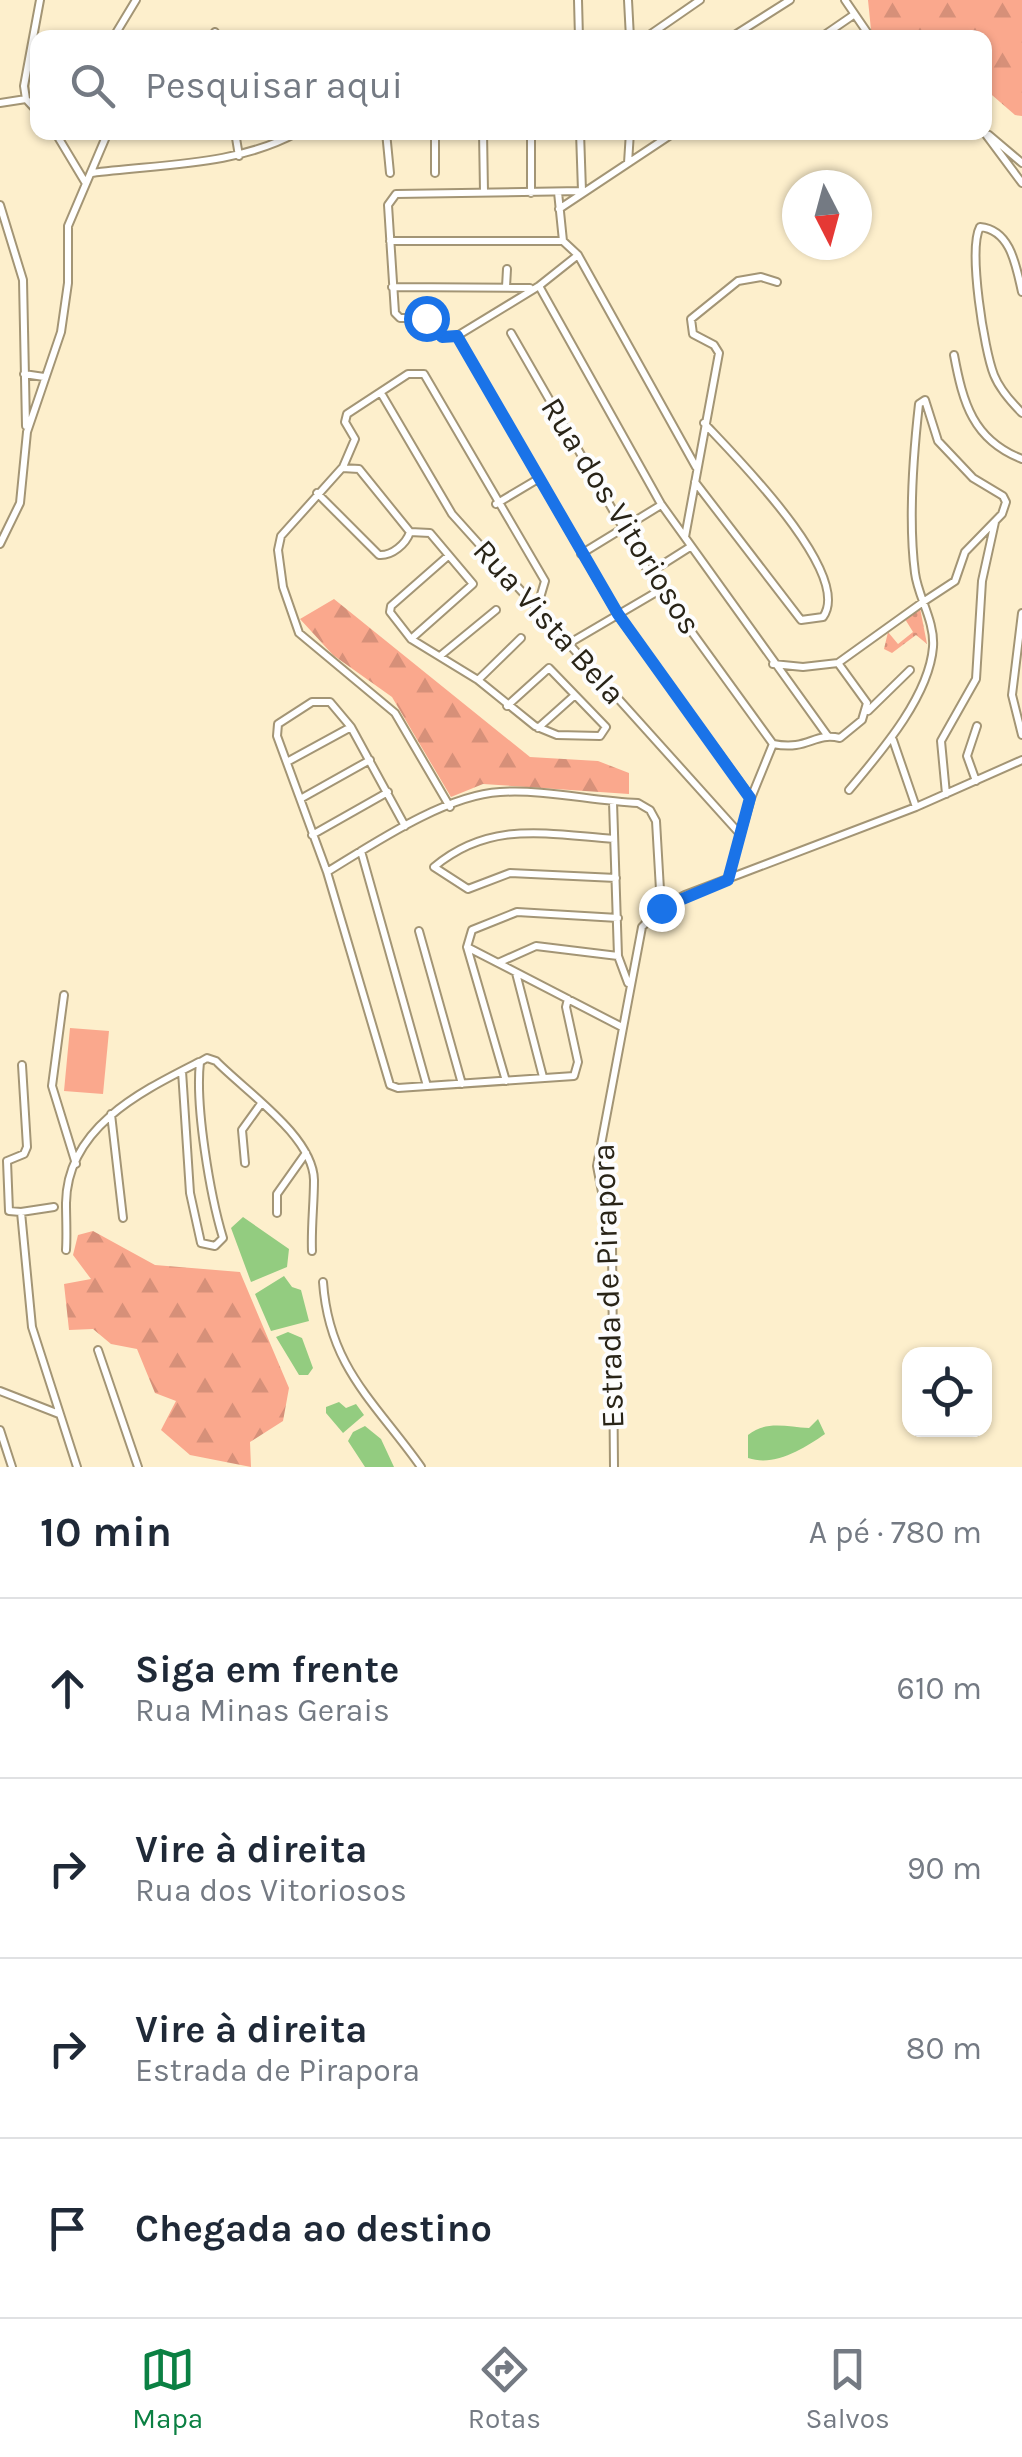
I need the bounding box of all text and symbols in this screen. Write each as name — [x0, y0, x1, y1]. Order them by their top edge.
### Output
search box — [30, 30, 992, 140]
icon: search — [65, 58, 120, 113]
text: Pesquisar aqui — [145, 63, 403, 108]
north arrow — [782, 170, 872, 260]
route start — [404, 296, 450, 342]
street label: Rua dos Vitoriosos — [533, 391, 709, 641]
street label: Rua Vista Bela — [465, 532, 633, 712]
route end — [639, 886, 685, 932]
street label: Estrada de Pirapora — [585, 1143, 631, 1429]
map controls — [902, 1347, 992, 1437]
button: locate — [902, 1347, 992, 1437]
text: 10 min — [40, 1507, 172, 1557]
text: A pé · 780 m — [809, 1514, 982, 1551]
text: Siga em frente — [135, 1647, 399, 1692]
icon: ahead — [40, 1661, 95, 1716]
text: 610 m — [897, 1670, 982, 1707]
text: Rua Minas Gerais — [135, 1692, 390, 1729]
text: Vire à direita — [135, 1827, 367, 1872]
icon: right — [40, 1841, 95, 1896]
text: 90 m — [907, 1850, 982, 1887]
text: Rua dos Vitoriosos — [135, 1872, 407, 1909]
text: Vire à direita — [135, 2007, 367, 2052]
icon: right — [40, 2021, 95, 2076]
text: 80 m — [906, 2030, 982, 2067]
text: Estrada de Pirapora — [135, 2052, 420, 2089]
icon: arrive — [40, 2201, 95, 2256]
text: Chegada ao destino — [135, 2206, 492, 2251]
tab: Mapa — [132, 2342, 203, 2435]
tab: Rotas — [468, 2342, 541, 2435]
tab: Salvos — [805, 2342, 890, 2435]

